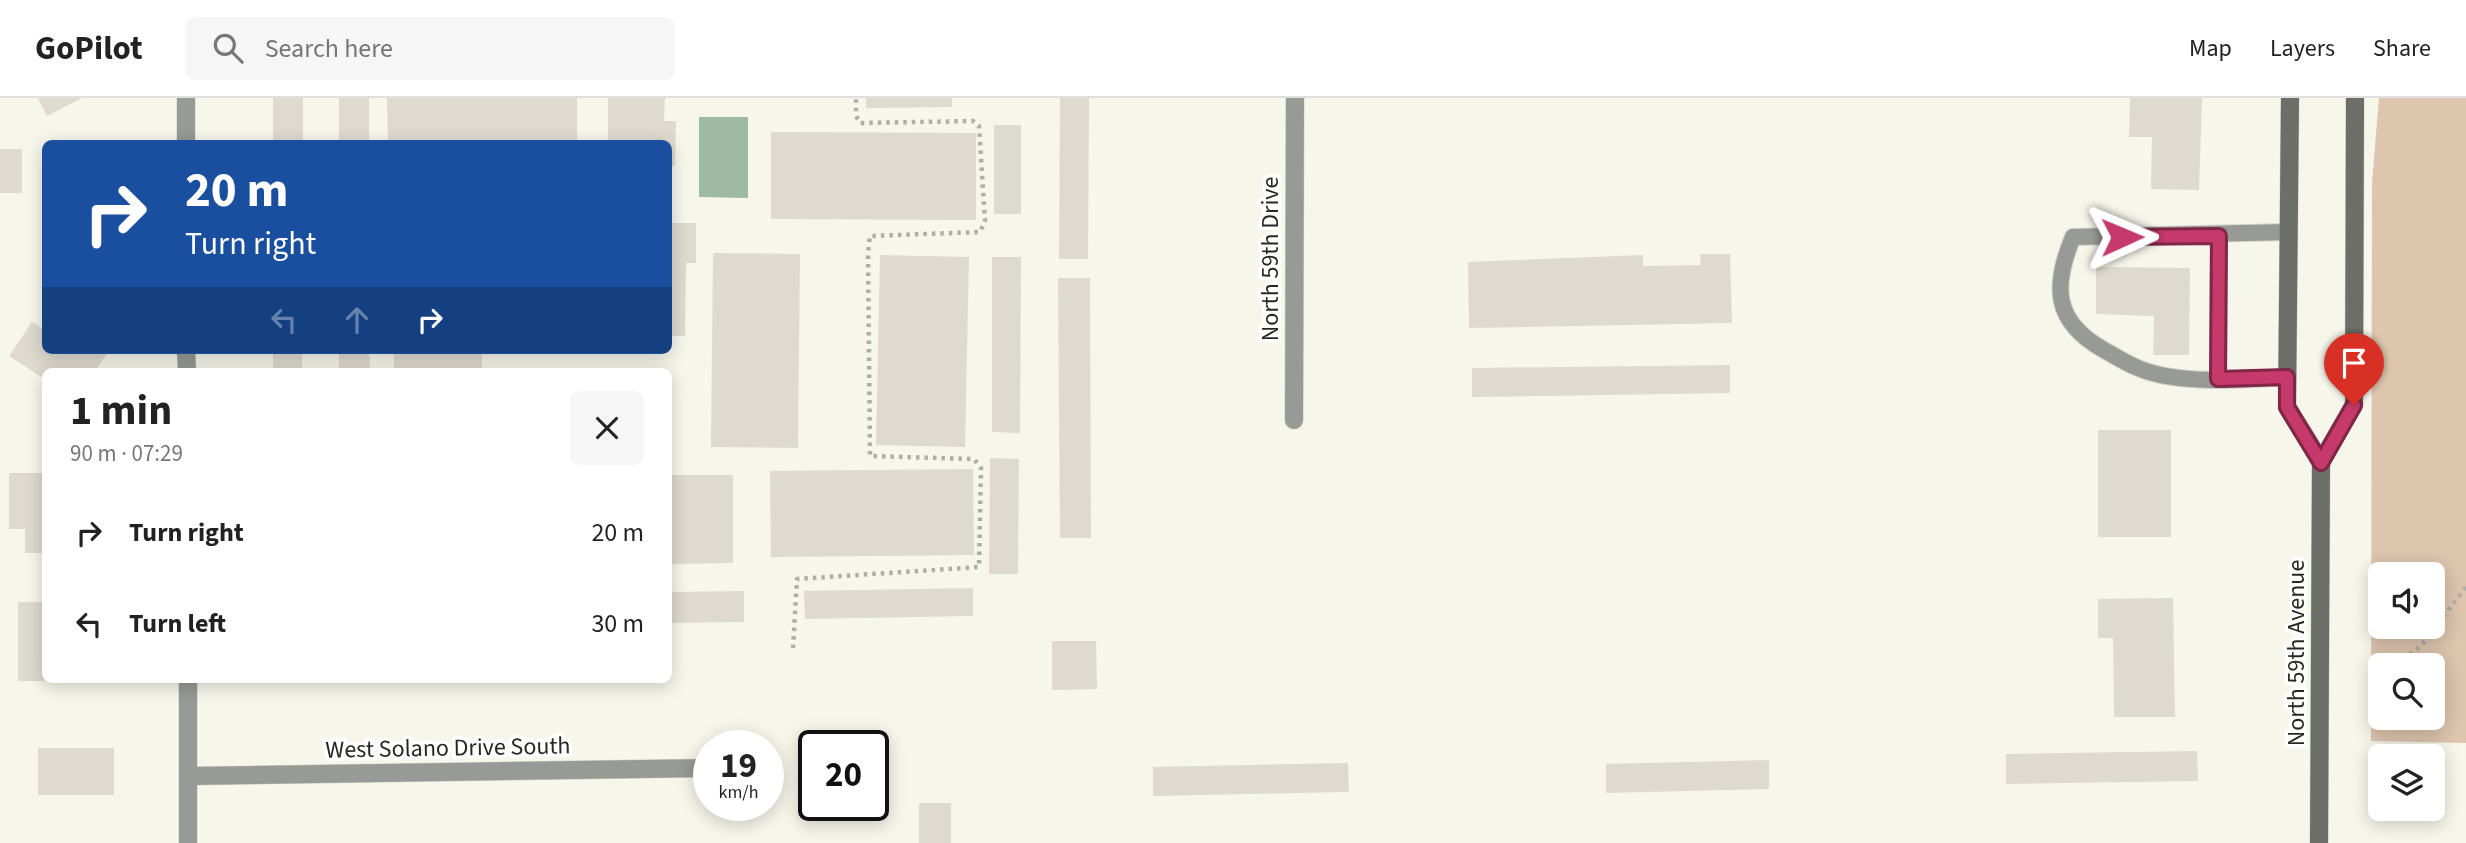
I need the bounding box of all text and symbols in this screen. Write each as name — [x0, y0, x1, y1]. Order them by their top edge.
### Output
search box — [185, 17, 675, 80]
text: GoPilot — [35, 25, 143, 72]
icon: search — [209, 29, 247, 67]
text: Search here — [265, 30, 393, 67]
text: Map — [2189, 31, 2232, 66]
text: Layers — [2270, 31, 2335, 66]
text: Share — [2373, 31, 2431, 66]
text: 20 m — [185, 156, 289, 226]
icon: right — [70, 168, 161, 259]
street label: North 59th Drive — [1253, 177, 1288, 341]
position arrow — [2085, 200, 2159, 274]
text: Turn right — [185, 221, 316, 267]
icon: left — [265, 301, 303, 339]
icon: ahead — [338, 301, 376, 339]
icon: right — [411, 301, 449, 339]
pin — [2324, 333, 2384, 405]
icon: arrive — [2335, 344, 2373, 382]
text: 1 min — [70, 381, 172, 441]
button: close — [570, 391, 644, 465]
text: 90 m · 07:29 — [70, 437, 183, 470]
icon: right — [70, 514, 108, 552]
text: Turn right — [129, 514, 244, 551]
text: 20 m — [591, 514, 644, 551]
street label: North 59th Avenue — [2279, 560, 2314, 746]
map controls — [2368, 562, 2445, 821]
button: sound — [2368, 562, 2445, 639]
icon: left — [70, 605, 108, 643]
text: Turn left — [129, 605, 226, 642]
text: 30 m — [591, 605, 644, 642]
button: search — [2368, 653, 2445, 730]
street label: West Solano Drive South — [325, 728, 571, 768]
speed limit sign: 20 — [798, 730, 889, 821]
text: 19 — [720, 741, 757, 791]
button: layers — [2368, 744, 2445, 821]
text: km/h — [719, 780, 758, 805]

